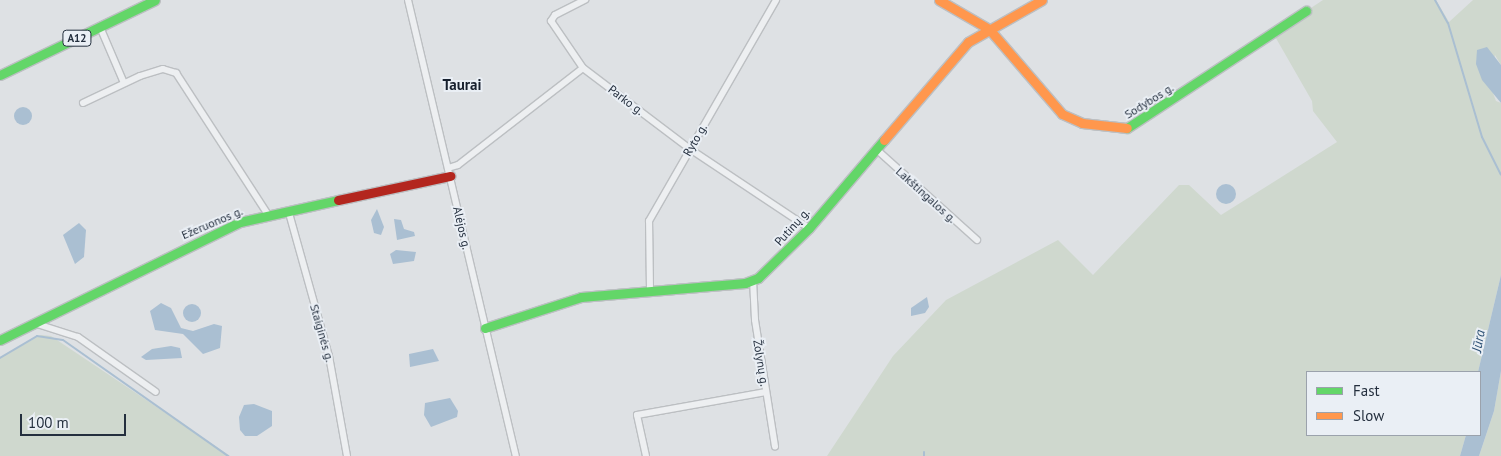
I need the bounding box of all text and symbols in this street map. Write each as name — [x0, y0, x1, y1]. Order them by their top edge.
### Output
road number: A12 — [62, 29, 92, 46]
district label: Taurai — [442, 76, 482, 94]
street label: Sodybos g. — [1122, 80, 1176, 122]
street label: Parko g. — [605, 82, 647, 118]
street label: Ryto g. — [680, 121, 710, 159]
street label: Lakštingalos g. — [893, 164, 959, 226]
street label: Ežeruonos g. — [179, 204, 245, 242]
street label: Alėjos g. — [450, 205, 474, 251]
street label: Putinų g. — [771, 205, 813, 249]
street label: Staiginės g. — [307, 303, 337, 363]
water label: Jūra — [1468, 328, 1488, 354]
street label: Žolynų g. — [750, 339, 772, 387]
legend — [1306, 371, 1481, 436]
text: Fast — [1353, 381, 1380, 400]
scale bar — [22, 404, 129, 436]
text: Slow — [1353, 406, 1384, 425]
text: 100 m — [28, 413, 69, 432]

